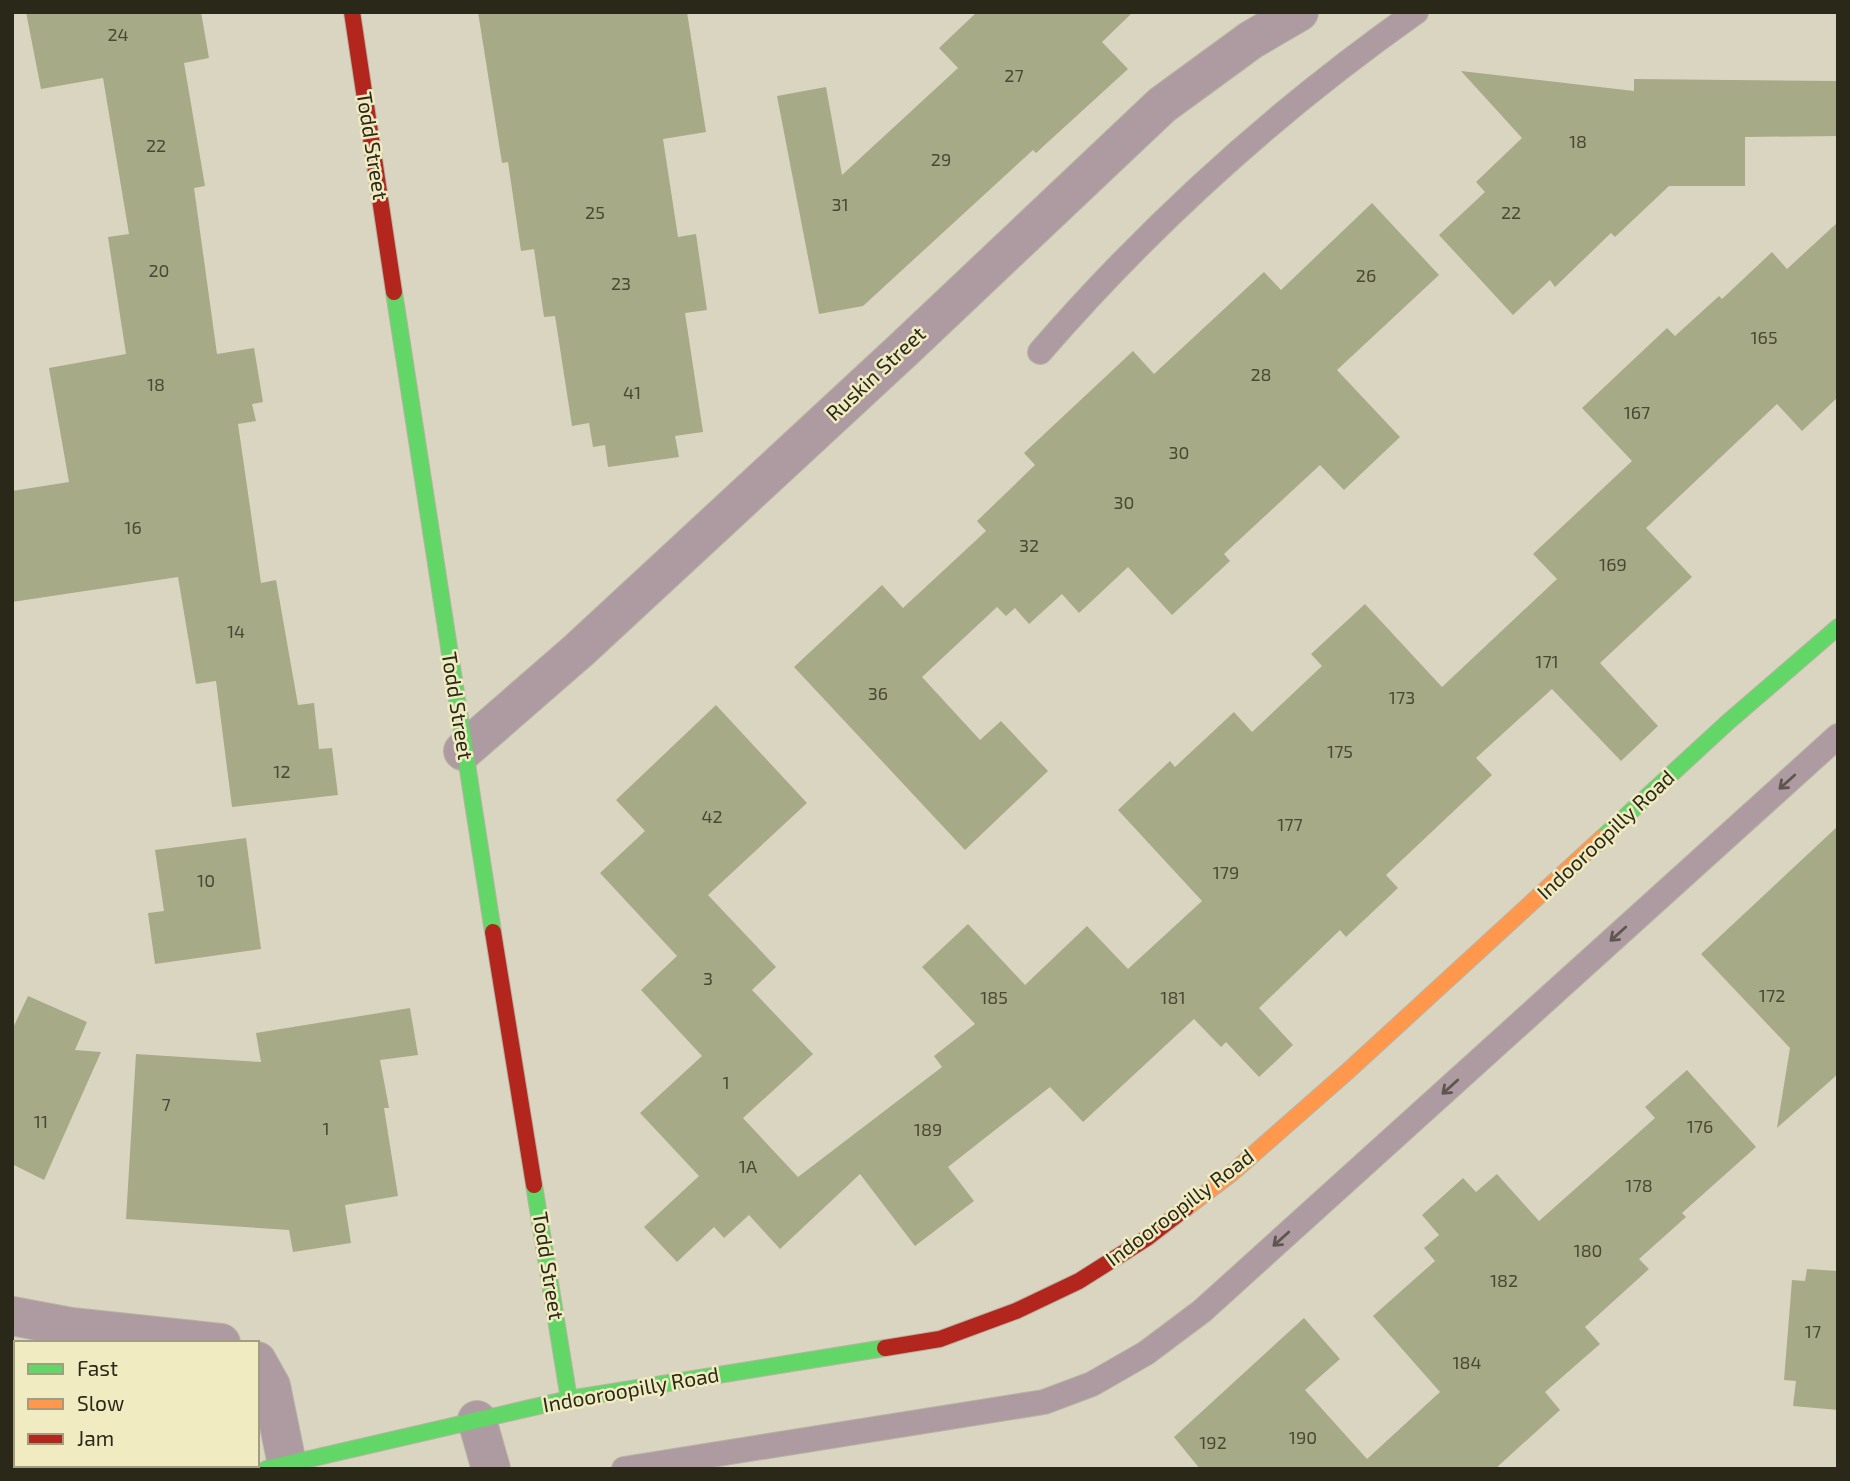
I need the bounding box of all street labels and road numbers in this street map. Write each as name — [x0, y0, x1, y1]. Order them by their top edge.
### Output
street label: Todd Street — [353, 90, 394, 201]
street label: Ruskin Street — [820, 321, 930, 425]
street label: Todd Street — [438, 650, 479, 761]
street label: Indooroopilly Road — [1531, 764, 1679, 904]
street label: Indooroopilly Road — [1100, 1143, 1258, 1271]
street label: Todd Street — [529, 1210, 570, 1321]
street label: Indooroopilly Road — [541, 1361, 721, 1416]

